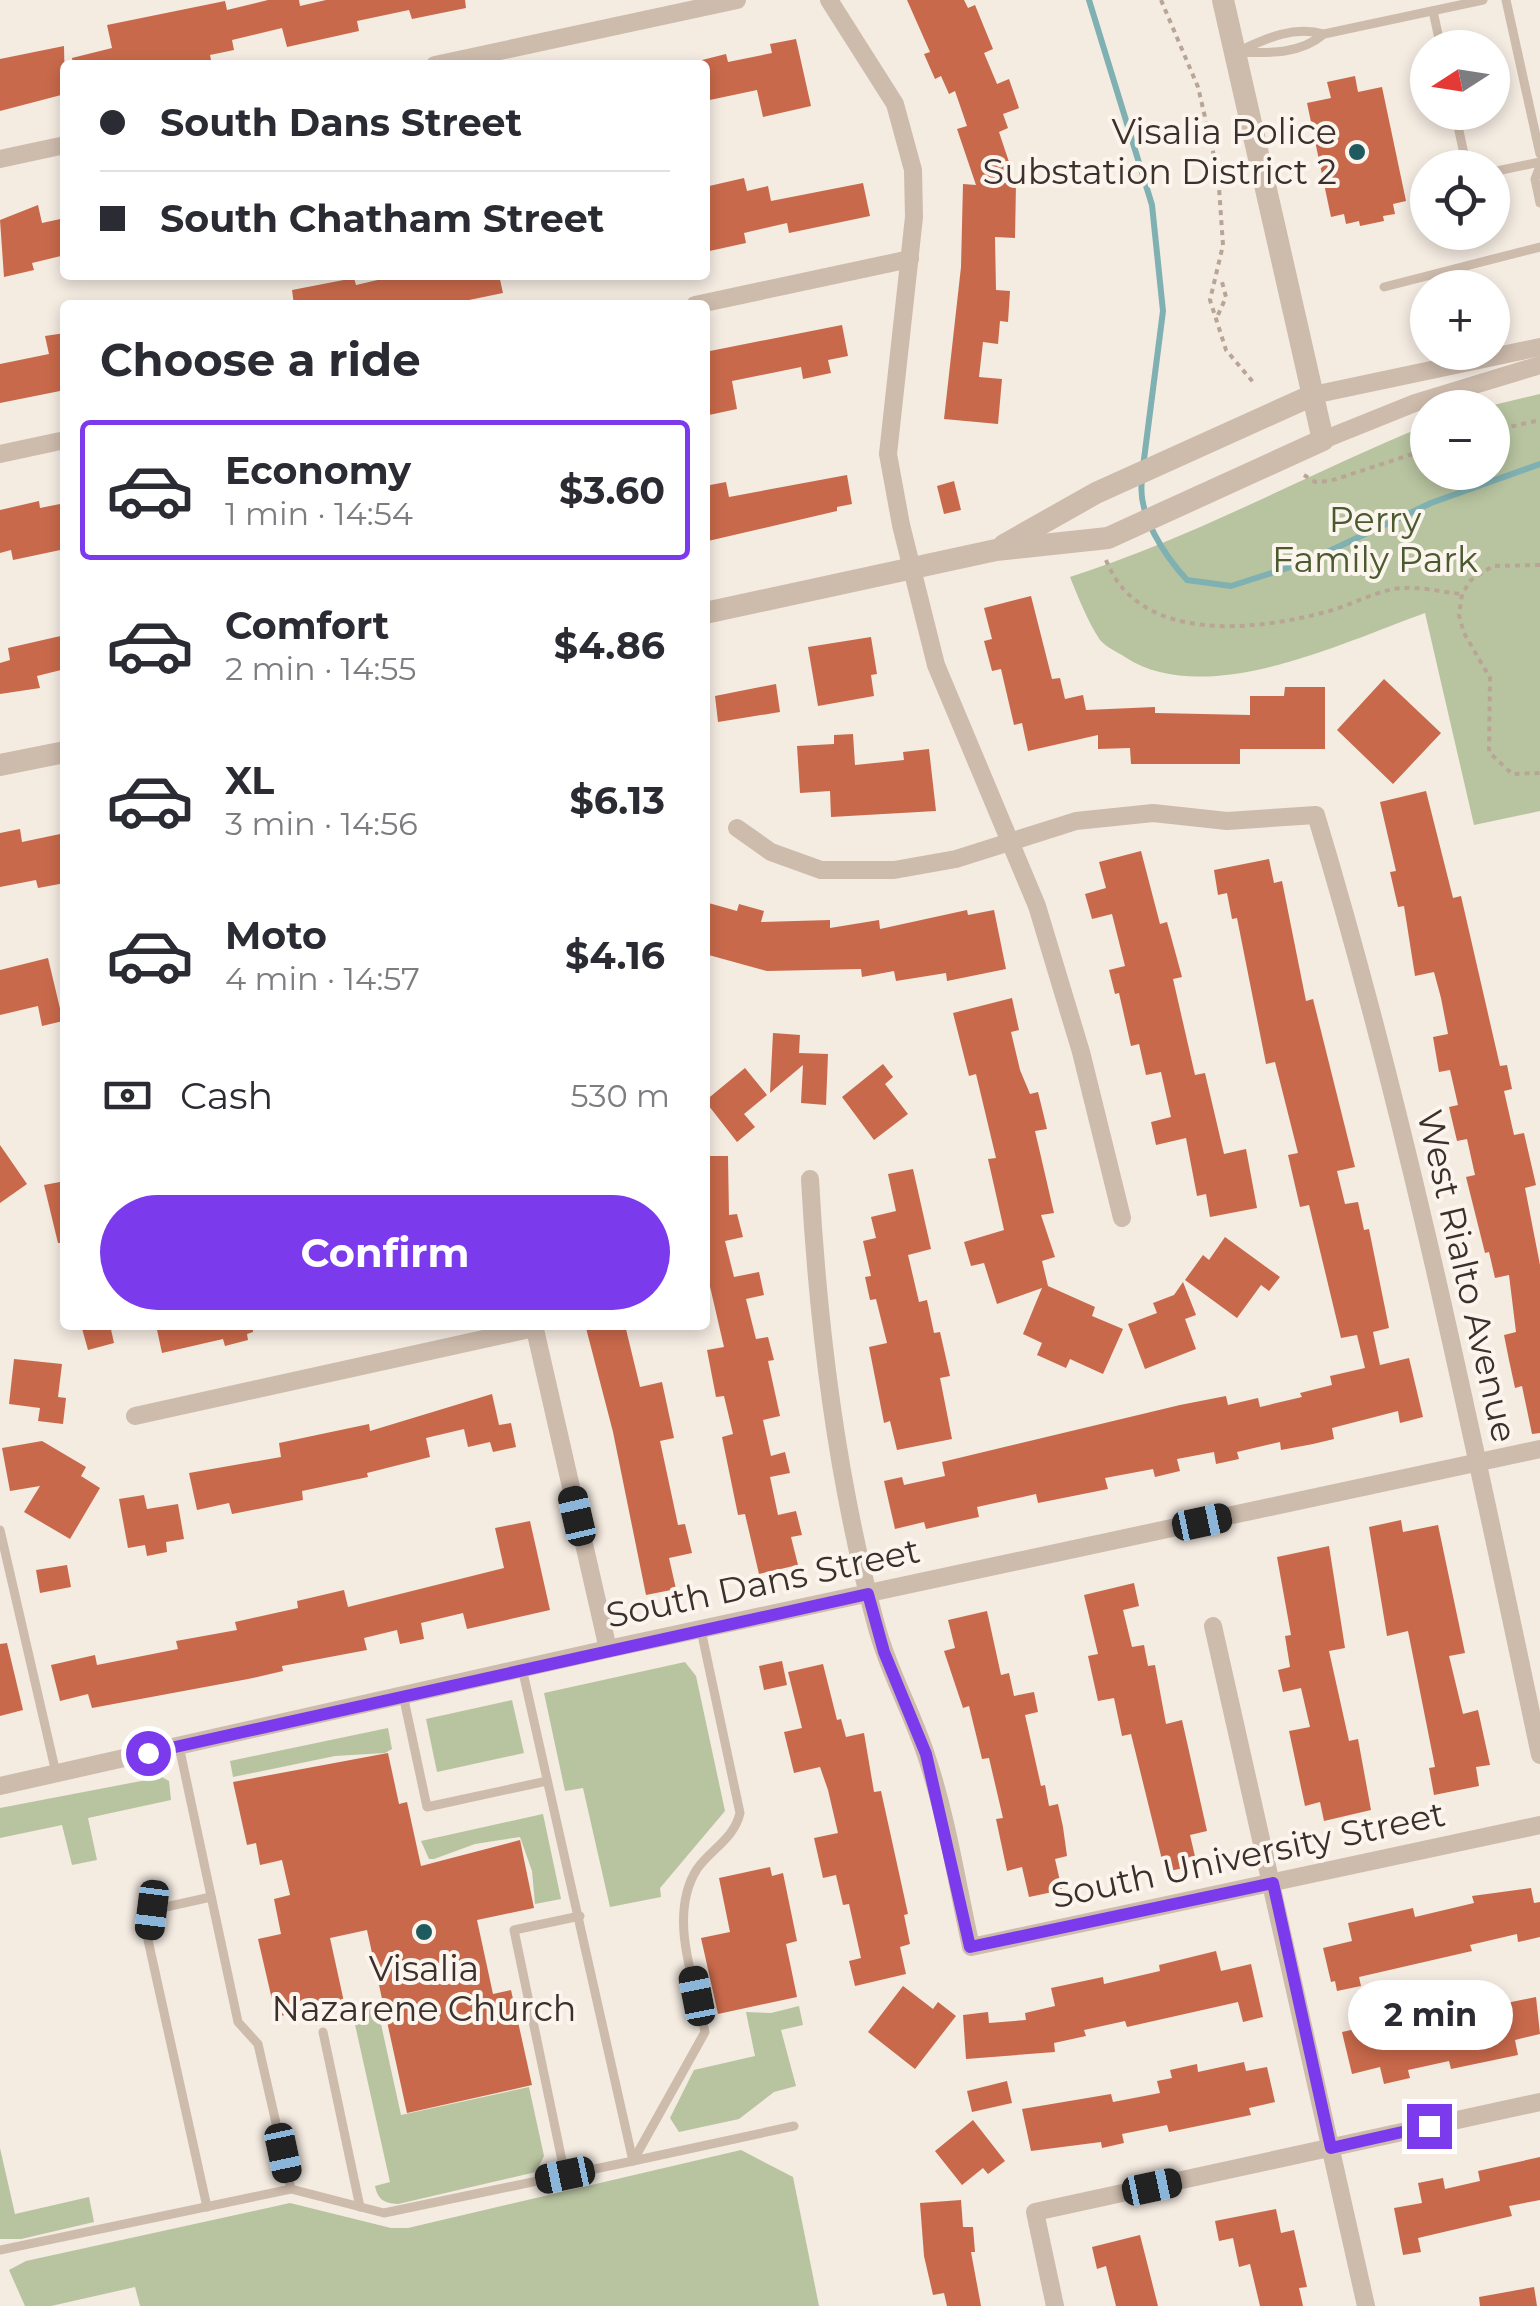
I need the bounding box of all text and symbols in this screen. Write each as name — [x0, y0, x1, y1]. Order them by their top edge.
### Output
north arrow — [1410, 30, 1510, 130]
map controls — [1410, 30, 1510, 490]
text: South Dans Street — [160, 99, 522, 146]
place label: Visalia Police Substation District 2 — [983, 110, 1337, 193]
marker: Visalia Police Substation District 2 — [1346, 141, 1368, 163]
button: locate — [1410, 150, 1510, 250]
text: South Chatham Street — [160, 195, 604, 242]
button: + — [1410, 270, 1510, 370]
text: Choose a ride — [100, 332, 421, 387]
button: − — [1410, 390, 1510, 490]
icon: car — [105, 445, 195, 535]
text: Economy — [225, 447, 411, 494]
text: $3.60 — [559, 467, 665, 514]
text: 1 min · 14:54 — [225, 494, 413, 533]
park label: Perry Family Park — [1272, 498, 1478, 581]
icon: car — [105, 600, 195, 690]
text: Comfort — [225, 602, 389, 649]
text: $4.86 — [554, 622, 665, 669]
text: 2 min · 14:55 — [225, 649, 416, 688]
icon: car — [105, 755, 195, 845]
text: XL — [225, 757, 274, 804]
text: $6.13 — [569, 777, 665, 824]
text: 3 min · 14:56 — [225, 804, 418, 843]
icon: car — [105, 910, 195, 1000]
text: Moto — [225, 912, 327, 959]
text: $4.16 — [565, 932, 665, 979]
text: 4 min · 14:57 — [225, 959, 420, 998]
icon: cash — [100, 1068, 155, 1123]
text: Cash — [180, 1072, 273, 1119]
text: 530 m — [570, 1076, 670, 1115]
street label: West Rialto Avenue — [1408, 1106, 1527, 1446]
button: Confirm — [100, 1195, 670, 1310]
car — [556, 1483, 598, 1549]
car — [1170, 1501, 1234, 1543]
street label: South Dans Street — [602, 1528, 924, 1637]
route start — [126, 1731, 171, 1776]
street label: South University Street — [1047, 1792, 1449, 1917]
car — [133, 1878, 171, 1942]
marker: Visalia Nazarene Church — [413, 1921, 435, 1943]
place label: Visalia Nazarene Church — [271, 1947, 577, 2030]
car — [677, 1964, 717, 2028]
callout: 2 min — [1346, 1981, 1512, 2051]
text: 2 min — [1384, 1995, 1477, 2034]
route end — [1407, 2104, 1452, 2149]
car — [262, 2121, 304, 2185]
car — [533, 2154, 597, 2196]
car — [1120, 2166, 1184, 2208]

